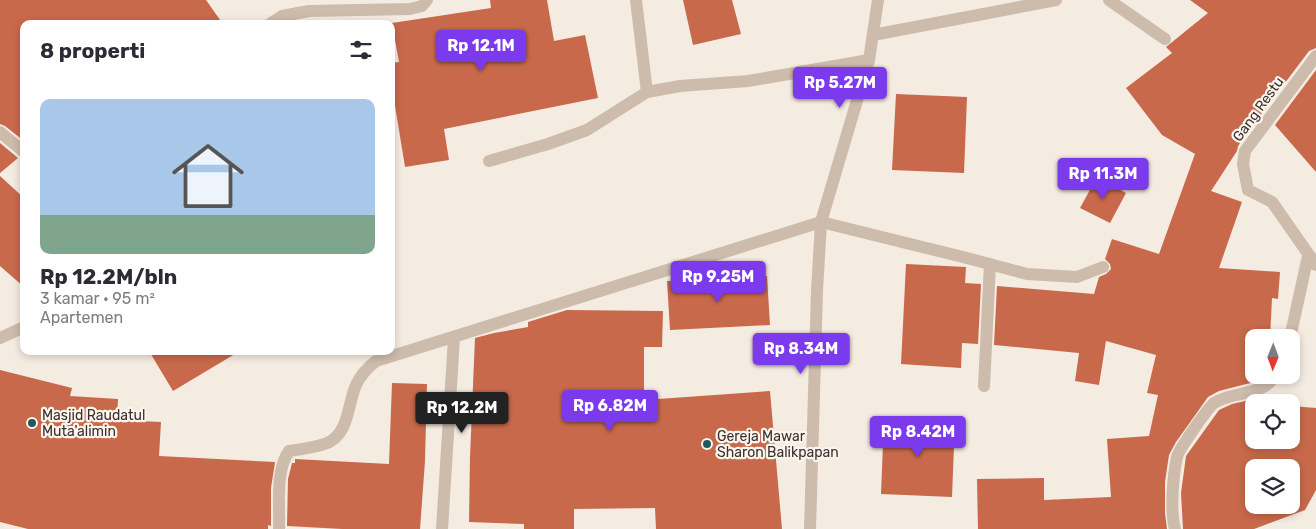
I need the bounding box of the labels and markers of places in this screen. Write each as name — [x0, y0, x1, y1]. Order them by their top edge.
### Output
pin: Rp 12.1M — [429, 30, 533, 72]
pin: Rp 5.27M — [788, 66, 892, 109]
pin: Rp 11.3M — [1051, 158, 1155, 200]
pin: Rp 9.25M — [666, 260, 770, 303]
pin: Rp 8.34M — [749, 332, 853, 375]
pin: Rp 6.82M — [558, 390, 662, 432]
pin: Rp 12.2M — [410, 392, 514, 434]
place label: Masjid Raudatul Muta'alimin — [42, 407, 145, 440]
pin: Rp 8.42M — [866, 416, 970, 458]
marker: Masjid Raudatul Muta'alimin — [26, 417, 38, 429]
place label: Gereja Mawar Sharon Balikpapan — [717, 428, 839, 461]
marker: Gereja Mawar Sharon Balikpapan — [701, 438, 713, 450]

